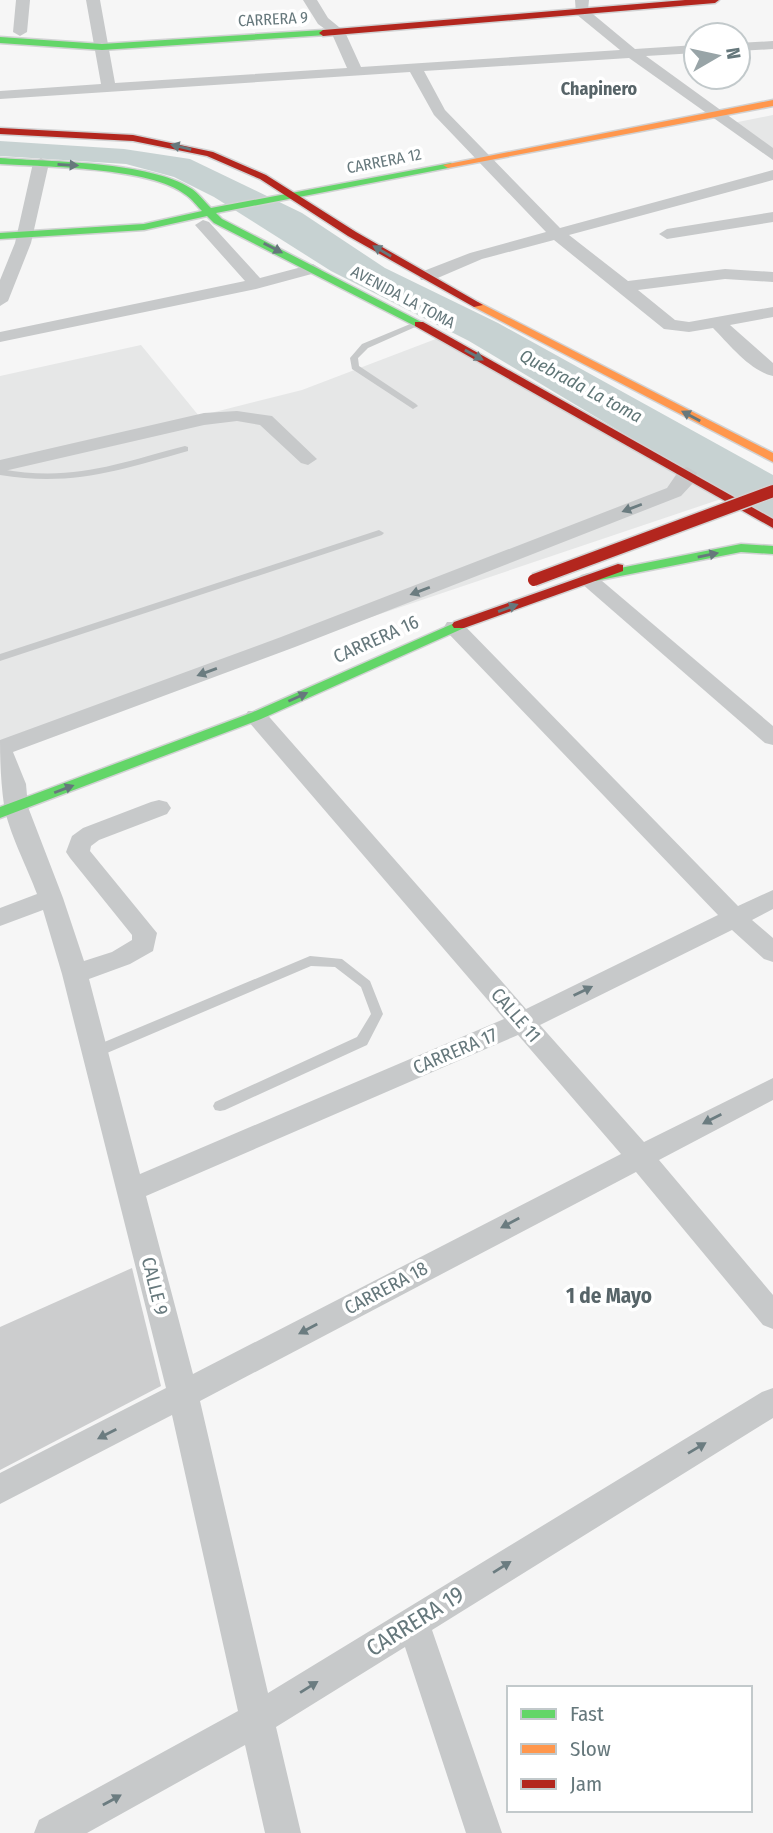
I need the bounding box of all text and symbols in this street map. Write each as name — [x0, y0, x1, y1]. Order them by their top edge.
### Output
street label: CARRERA 9 — [237, 8, 309, 30]
north arrow — [682, 21, 752, 91]
text: N — [721, 46, 746, 61]
district label: Chapinero — [561, 78, 638, 100]
one-way arrow — [170, 141, 192, 152]
street label: CARRERA 12 — [345, 144, 423, 178]
one-way arrow — [57, 159, 79, 170]
one-way arrow — [263, 243, 283, 254]
one-way arrow — [372, 245, 392, 257]
street label: AVENIDA LA TOMA — [348, 262, 459, 333]
water label: Quebrada La toma — [516, 344, 646, 428]
one-way arrow — [464, 349, 483, 361]
one-way arrow — [681, 410, 700, 422]
one-way arrow — [621, 502, 642, 513]
one-way arrow — [697, 549, 719, 560]
one-way arrow — [409, 585, 430, 596]
one-way arrow — [497, 602, 518, 613]
street label: CARRERA 16 — [330, 610, 422, 668]
one-way arrow — [197, 667, 218, 678]
one-way arrow — [288, 691, 308, 703]
one-way arrow — [53, 783, 74, 794]
street label: CALLE 11 — [486, 983, 546, 1047]
one-way arrow — [573, 986, 593, 997]
street label: CARRERA 17 — [409, 1023, 501, 1079]
one-way arrow — [702, 1113, 722, 1124]
one-way arrow — [500, 1217, 520, 1229]
street label: CALLE 9 — [137, 1255, 173, 1317]
street label: CARRERA 18 — [340, 1256, 432, 1320]
district label: 1 de Mayo — [566, 1283, 652, 1309]
one-way arrow — [298, 1323, 318, 1334]
one-way arrow — [96, 1427, 116, 1439]
one-way arrow — [687, 1442, 706, 1455]
one-way arrow — [493, 1561, 512, 1573]
street label: CARRERA 19 — [361, 1580, 469, 1662]
one-way arrow — [299, 1680, 319, 1693]
legend — [507, 1686, 752, 1812]
text: Fast — [570, 1701, 604, 1727]
text: Slow — [570, 1736, 611, 1762]
text: Jam — [570, 1771, 602, 1797]
one-way arrow — [102, 1794, 121, 1806]

